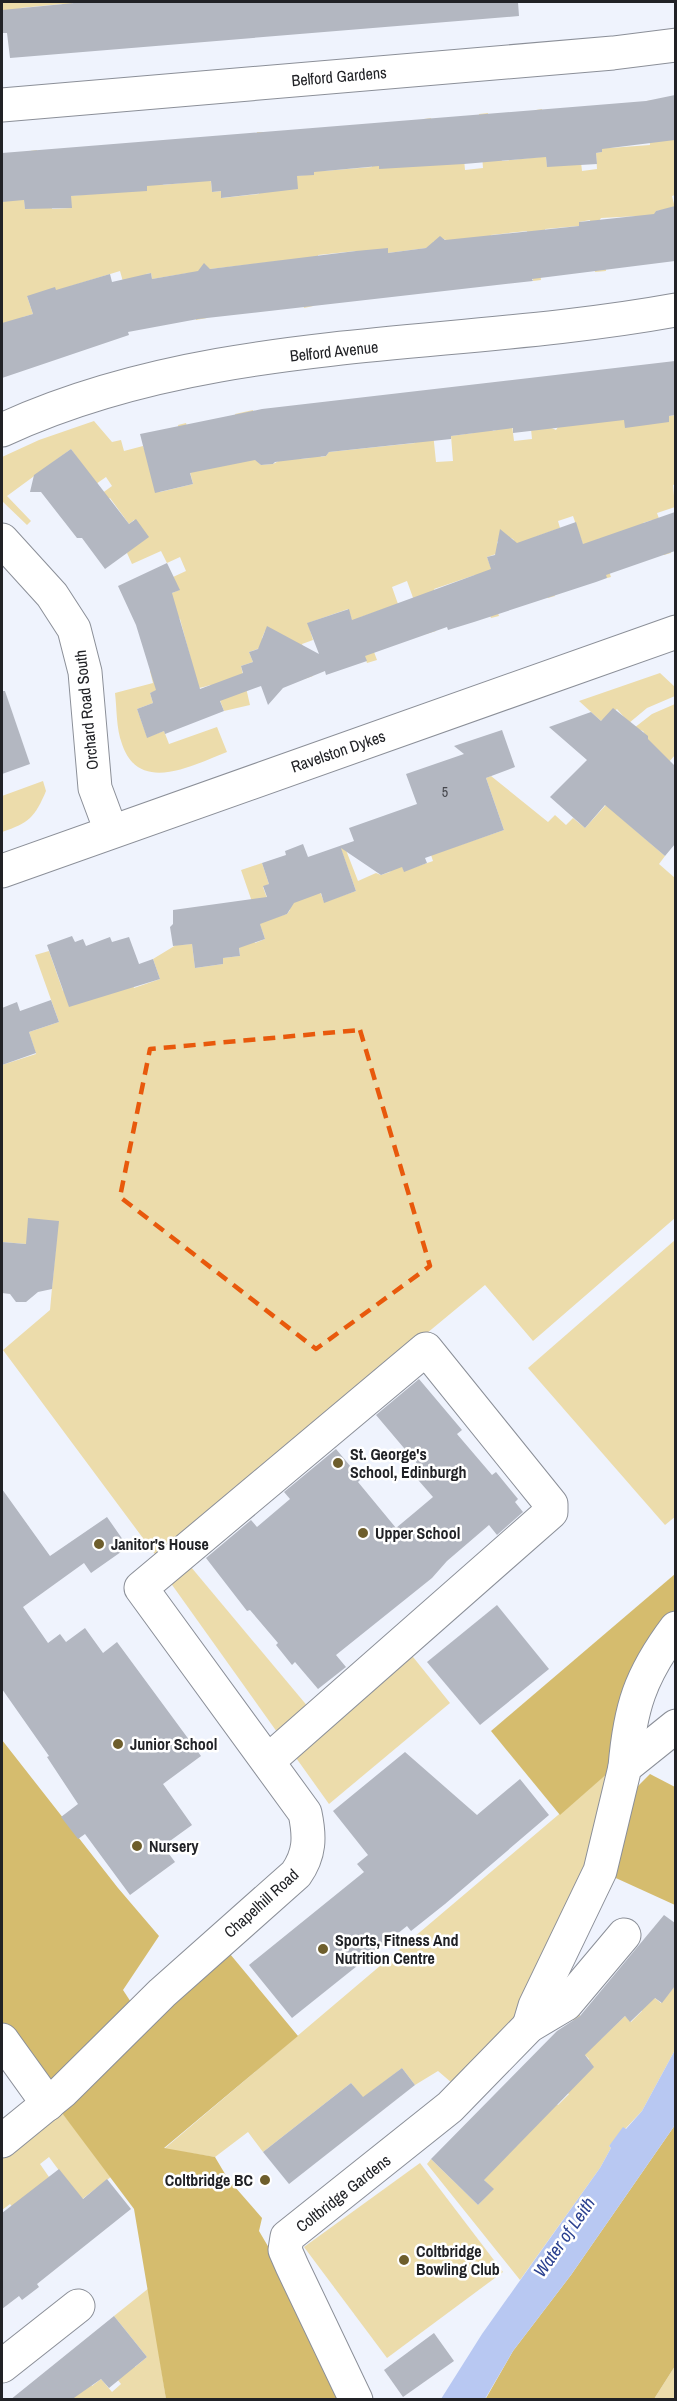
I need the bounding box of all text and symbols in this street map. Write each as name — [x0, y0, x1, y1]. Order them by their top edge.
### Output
street label: Belford Gardens — [290, 61, 388, 91]
street label: Belford Avenue — [289, 335, 379, 367]
street label: Orchard Road South — [69, 649, 103, 771]
street label: Ravelston Dykes — [288, 725, 388, 777]
house number: 5 — [442, 783, 448, 801]
place label: St. George's School, Edinburgh — [350, 1443, 467, 1483]
marker: St. George's School, Edinburgh — [331, 1456, 345, 1470]
place label: Upper School — [375, 1522, 460, 1544]
marker: Upper School — [356, 1526, 370, 1540]
place label: Janitor's House — [111, 1533, 209, 1555]
marker: Janitor's House — [92, 1537, 106, 1551]
place label: Junior School — [130, 1733, 218, 1755]
marker: Junior School — [111, 1737, 125, 1751]
place label: Nursery — [149, 1835, 199, 1857]
marker: Nursery — [130, 1839, 144, 1853]
street label: Chapelhill Road — [219, 1864, 303, 1942]
place label: Sports, Fitness And Nutrition Centre — [335, 1929, 458, 1969]
marker: Sports, Fitness And Nutrition Centre — [316, 1942, 330, 1956]
street label: Coltbridge Gardens — [291, 2149, 395, 2237]
place label: Coltbridge BC — [165, 2169, 253, 2191]
marker: Coltbridge BC — [258, 2173, 272, 2187]
water label: Water of Leith — [527, 2192, 601, 2282]
place label: Coltbridge Bowling Club — [416, 2240, 500, 2280]
marker: Coltbridge Bowling Club — [397, 2253, 411, 2267]

